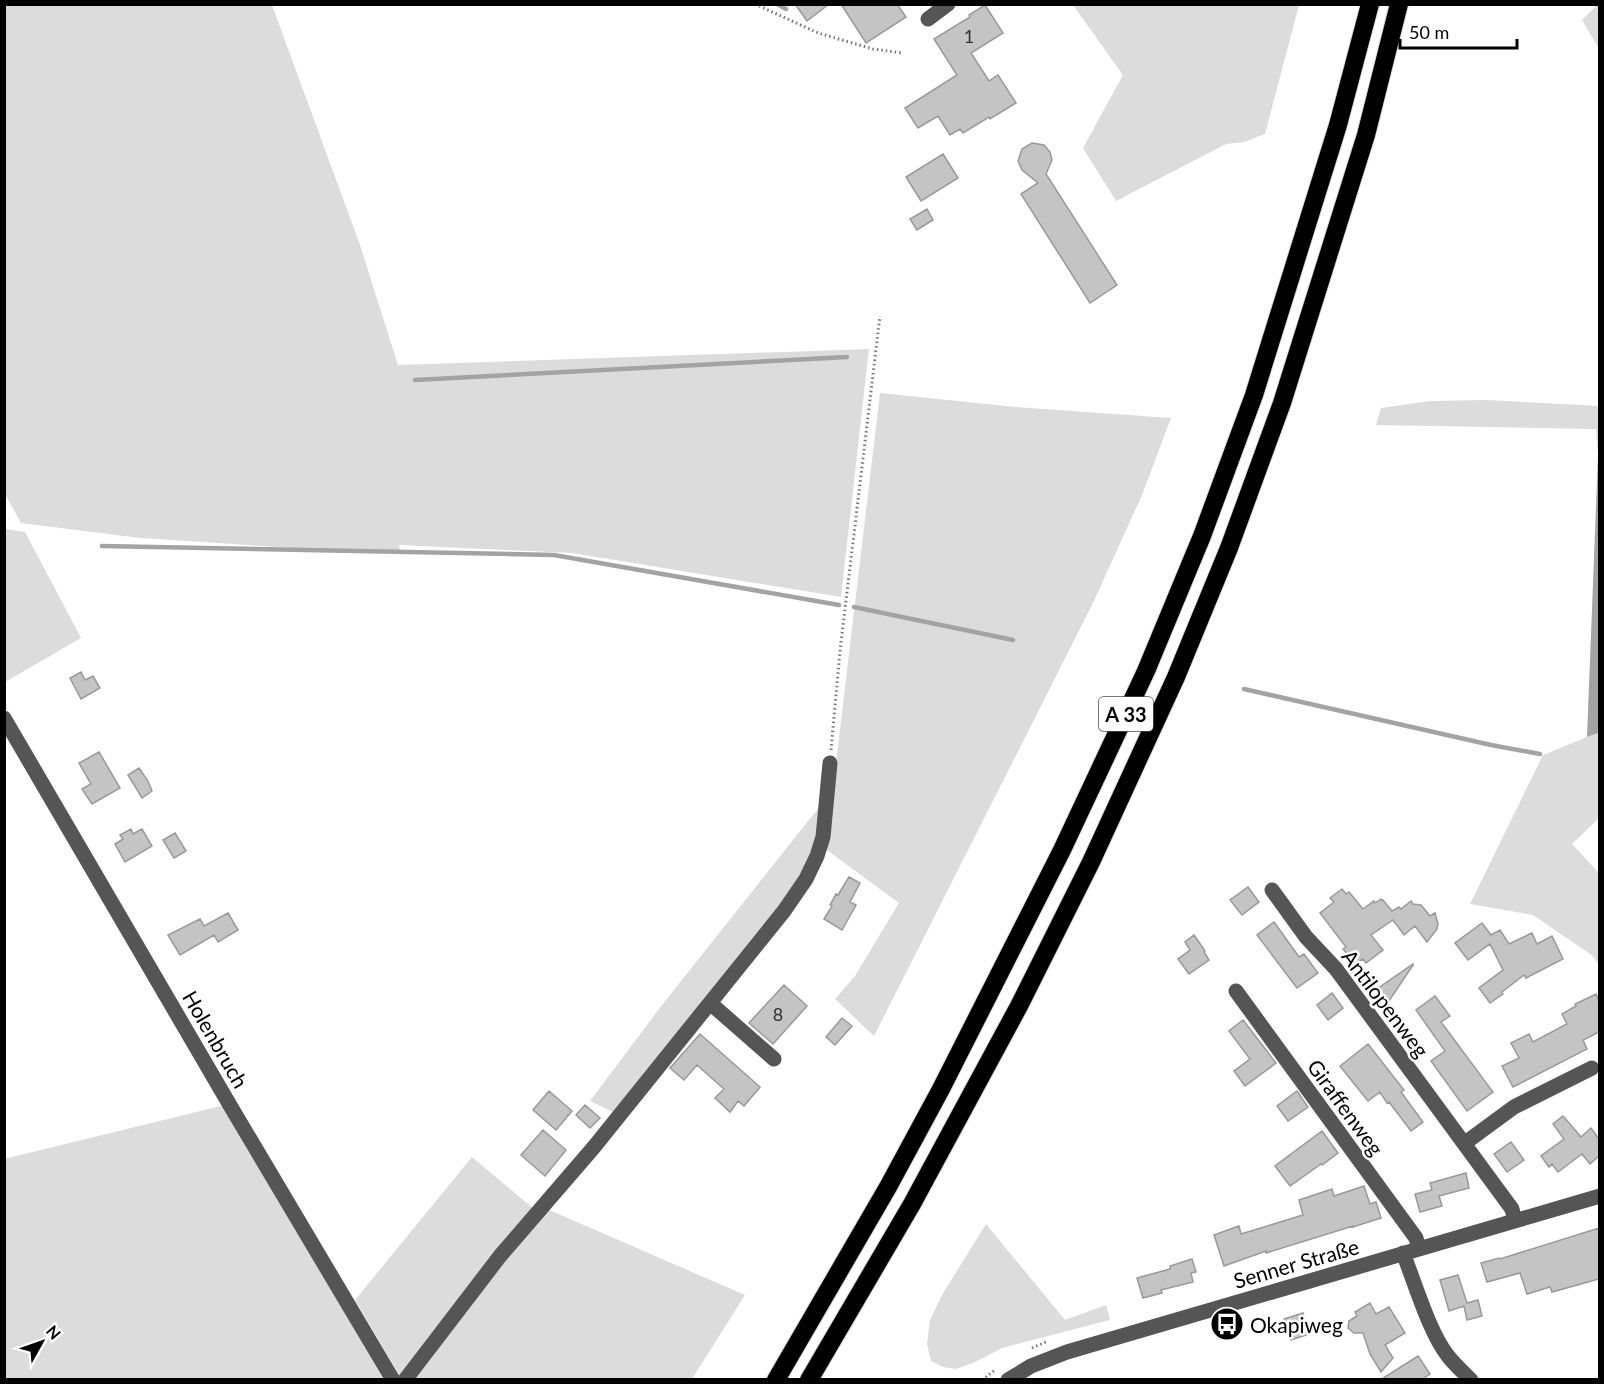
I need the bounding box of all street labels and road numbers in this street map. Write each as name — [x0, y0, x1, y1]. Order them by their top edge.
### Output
road number: A 33 — [1099, 697, 1153, 731]
street label: Antilopenweg — [1337, 944, 1435, 1062]
street label: Holenbruch — [178, 986, 254, 1092]
street label: Giraffenweg — [1303, 1054, 1389, 1160]
street label: Senner Straße — [1230, 1233, 1362, 1293]

